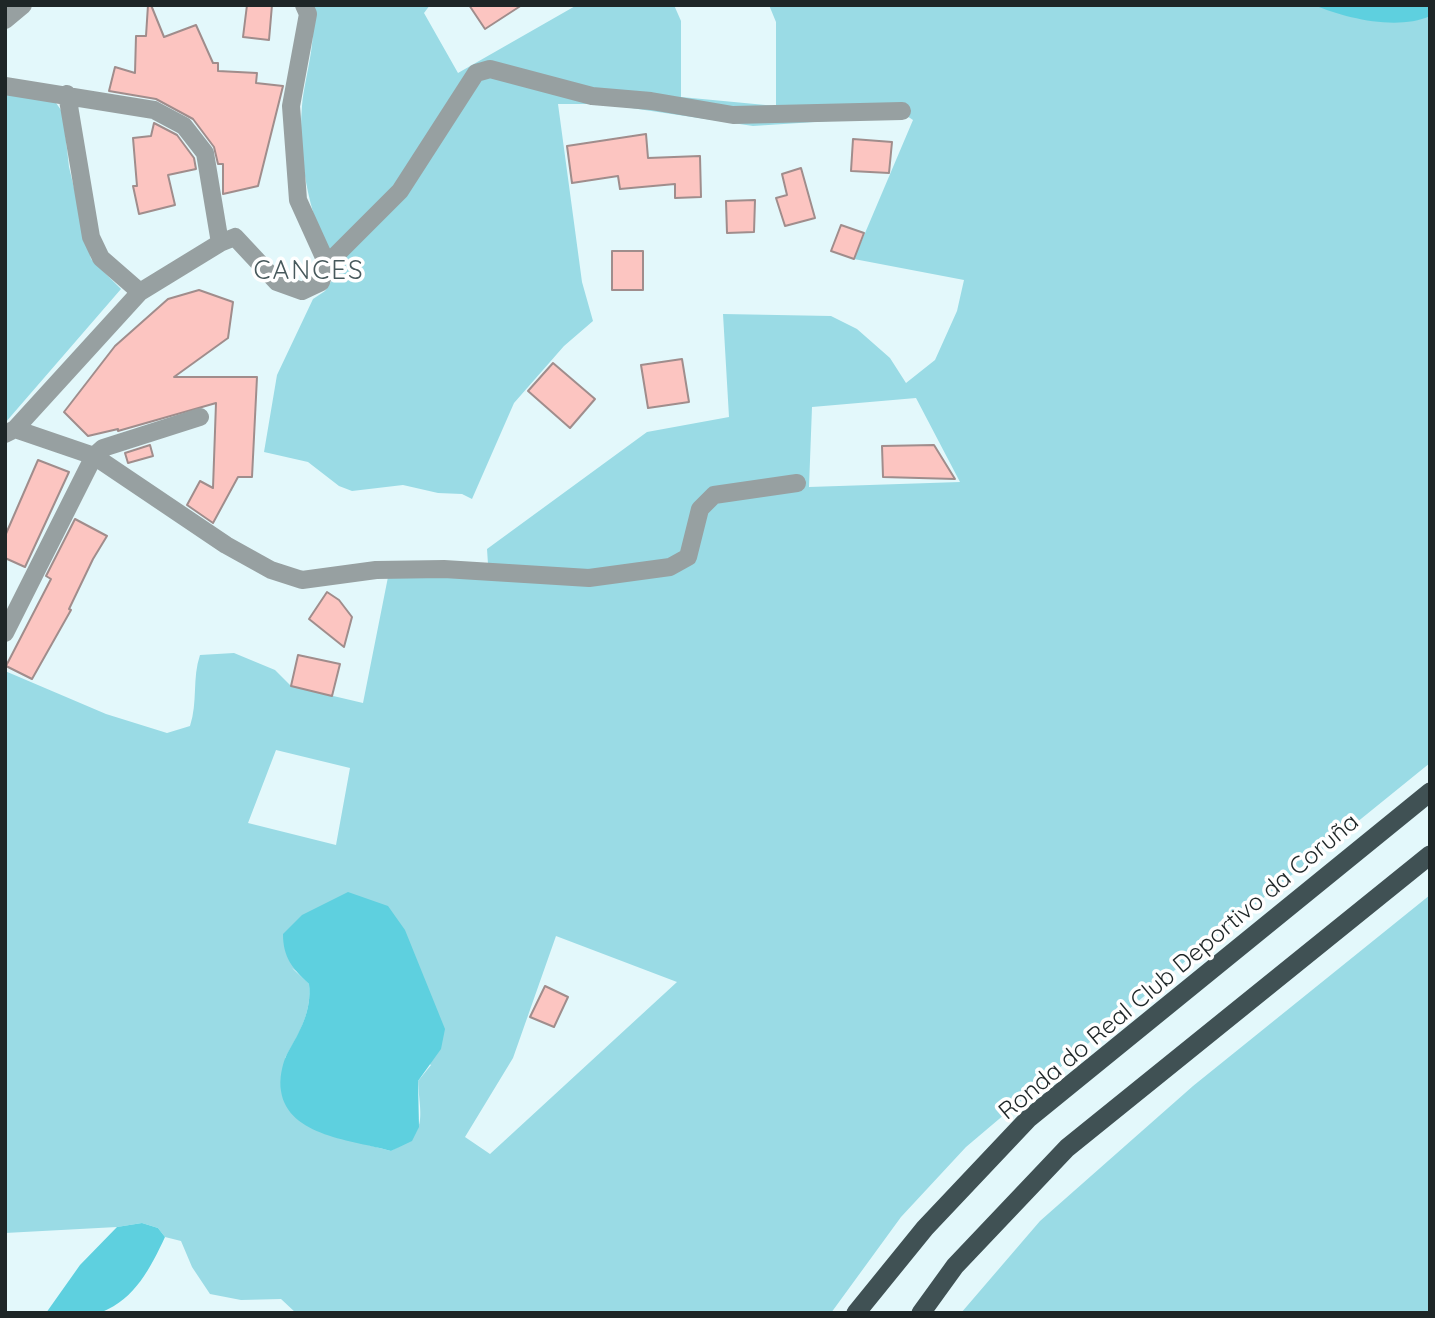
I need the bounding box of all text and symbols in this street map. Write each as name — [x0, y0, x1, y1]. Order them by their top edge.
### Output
district label: CANCES — [254, 255, 364, 287]
street label: Ronda do Real Club Deportivo da Coruña — [993, 808, 1365, 1126]

